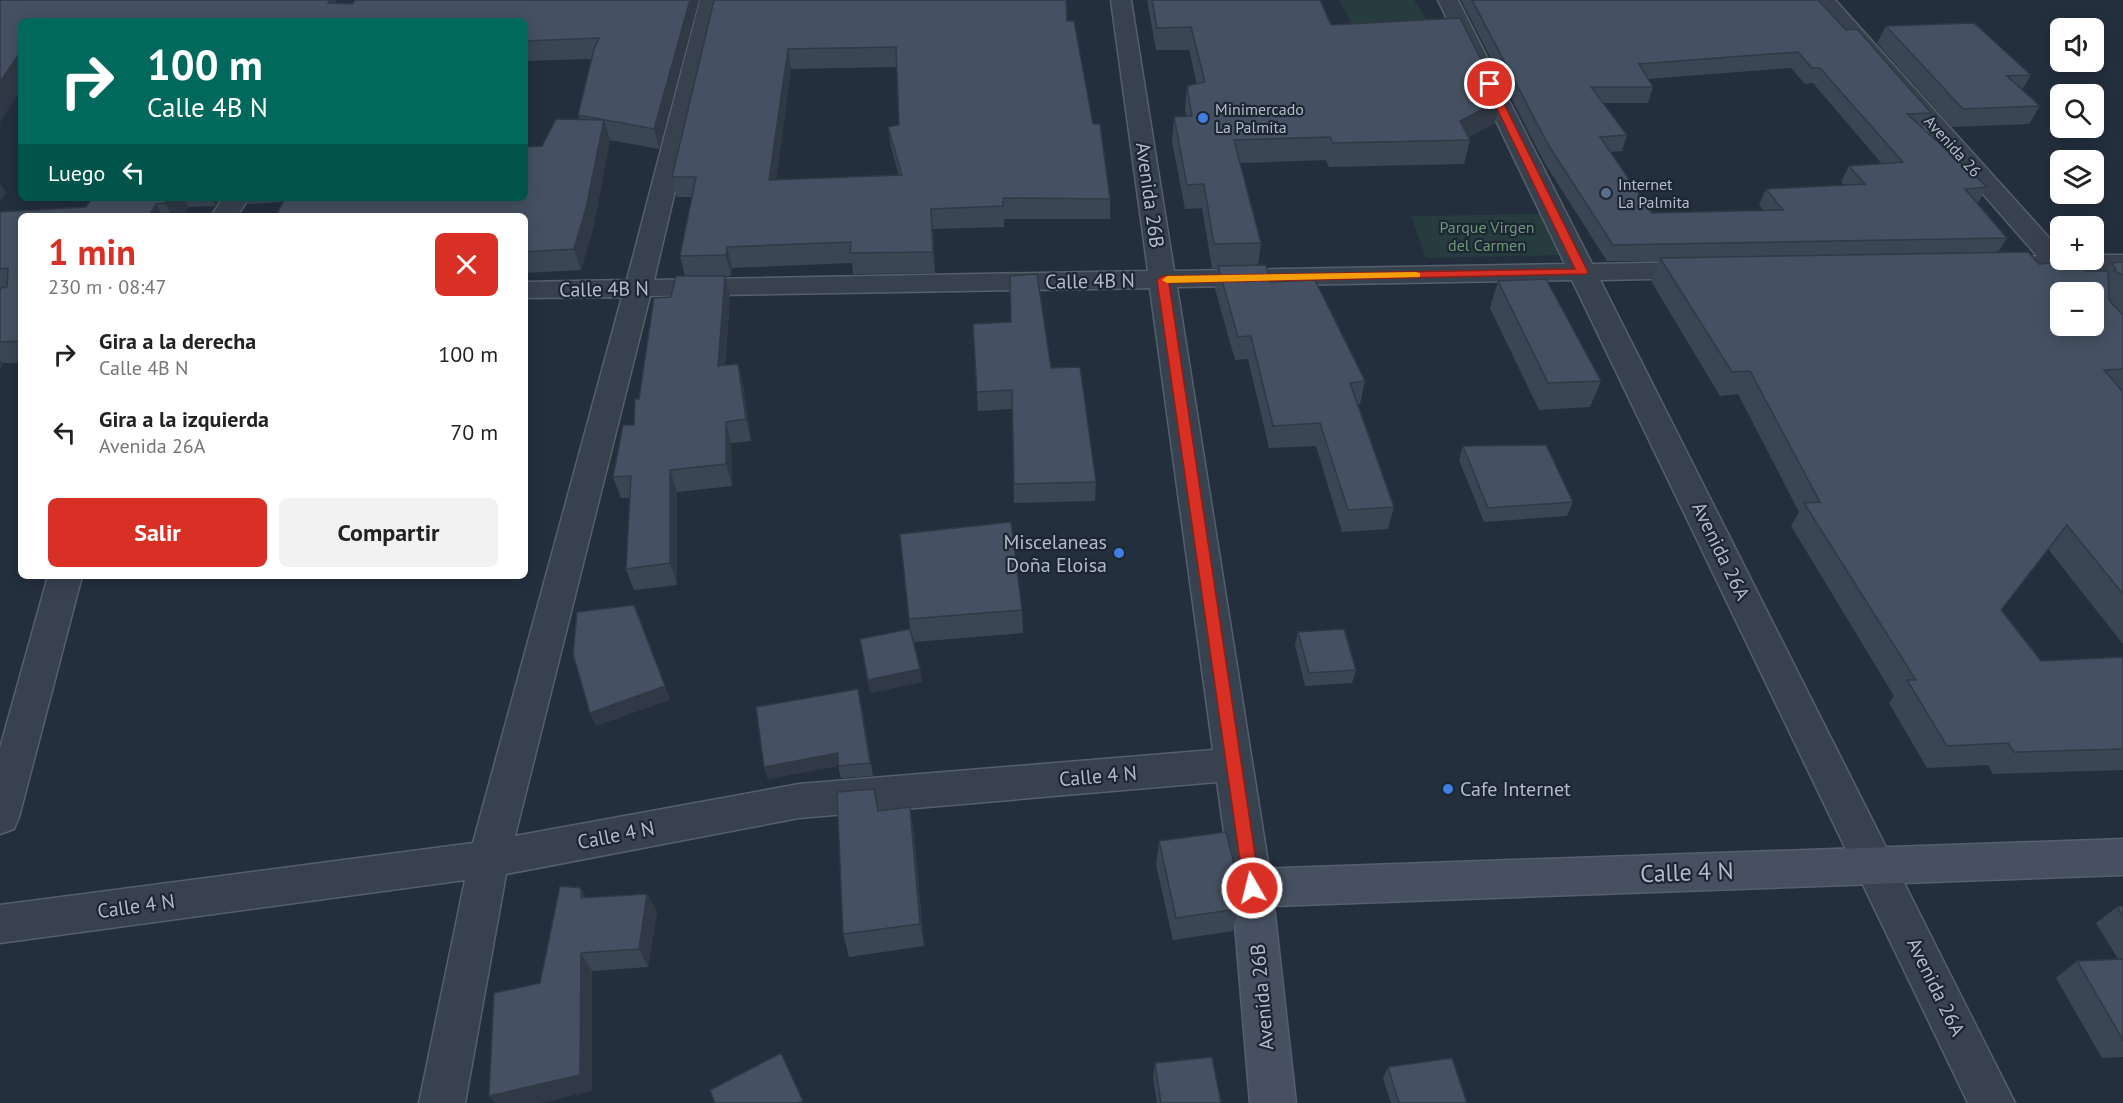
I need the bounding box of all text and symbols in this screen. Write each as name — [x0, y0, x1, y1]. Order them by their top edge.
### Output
map controls — [2050, 18, 2104, 336]
button: sound — [2050, 18, 2104, 72]
text: 100 m — [147, 37, 263, 92]
icon: right — [48, 42, 126, 120]
pin — [1464, 58, 1515, 109]
icon: arrive — [1473, 67, 1506, 100]
button: search — [2050, 84, 2104, 138]
text: Calle 4B N — [147, 90, 268, 124]
place label: Minimercado La Palmita — [1215, 99, 1304, 137]
marker: Minimercado La Palmita — [1196, 111, 1210, 125]
street label: Avenida 26 — [1920, 111, 1986, 181]
street label: Avenida 26B — [1130, 141, 1170, 249]
button: layers — [2050, 150, 2104, 204]
icon: left — [117, 156, 150, 189]
text: Luego — [48, 159, 105, 187]
place label: Internet La Palmita — [1618, 174, 1690, 212]
marker: Internet La Palmita — [1599, 186, 1613, 200]
button: + — [2050, 216, 2104, 270]
park label: Parque Virgen del Carmen — [1439, 217, 1535, 255]
text: 1 min — [48, 228, 136, 275]
button: close — [435, 233, 498, 296]
street label: Calle 4B N — [1045, 267, 1135, 295]
text: 230 m · 08:47 — [48, 274, 166, 300]
street label: Calle 4B N — [559, 275, 649, 303]
button: − — [2050, 282, 2104, 336]
text: Gira a la derecha — [99, 327, 256, 355]
icon: right — [48, 338, 81, 371]
text: 100 m — [438, 340, 498, 368]
text: Calle 4B N — [99, 355, 189, 381]
text: Gira a la izquierda — [99, 405, 269, 433]
icon: left — [48, 416, 81, 449]
text: 70 m — [450, 418, 498, 446]
text: Avenida 26A — [99, 433, 205, 459]
street label: Avenida 26A — [1686, 497, 1756, 605]
button: Salir — [48, 498, 267, 567]
button: Compartir — [279, 498, 498, 567]
place label: Miscelaneas Doña Eloisa — [1003, 529, 1107, 578]
marker: Miscelaneas Doña Eloisa — [1112, 546, 1126, 560]
street label: Calle 4 N — [1058, 760, 1138, 792]
place label: Cafe Internet — [1460, 776, 1571, 802]
marker: Cafe Internet — [1441, 782, 1455, 796]
street label: Calle 4 N — [575, 815, 657, 855]
street label: Calle 4 N — [1640, 855, 1734, 889]
position arrow — [1220, 856, 1284, 920]
street label: Calle 4 N — [96, 888, 176, 924]
street label: Avenida 26A — [1901, 933, 1971, 1041]
street label: Avenida 26B — [1244, 943, 1280, 1051]

